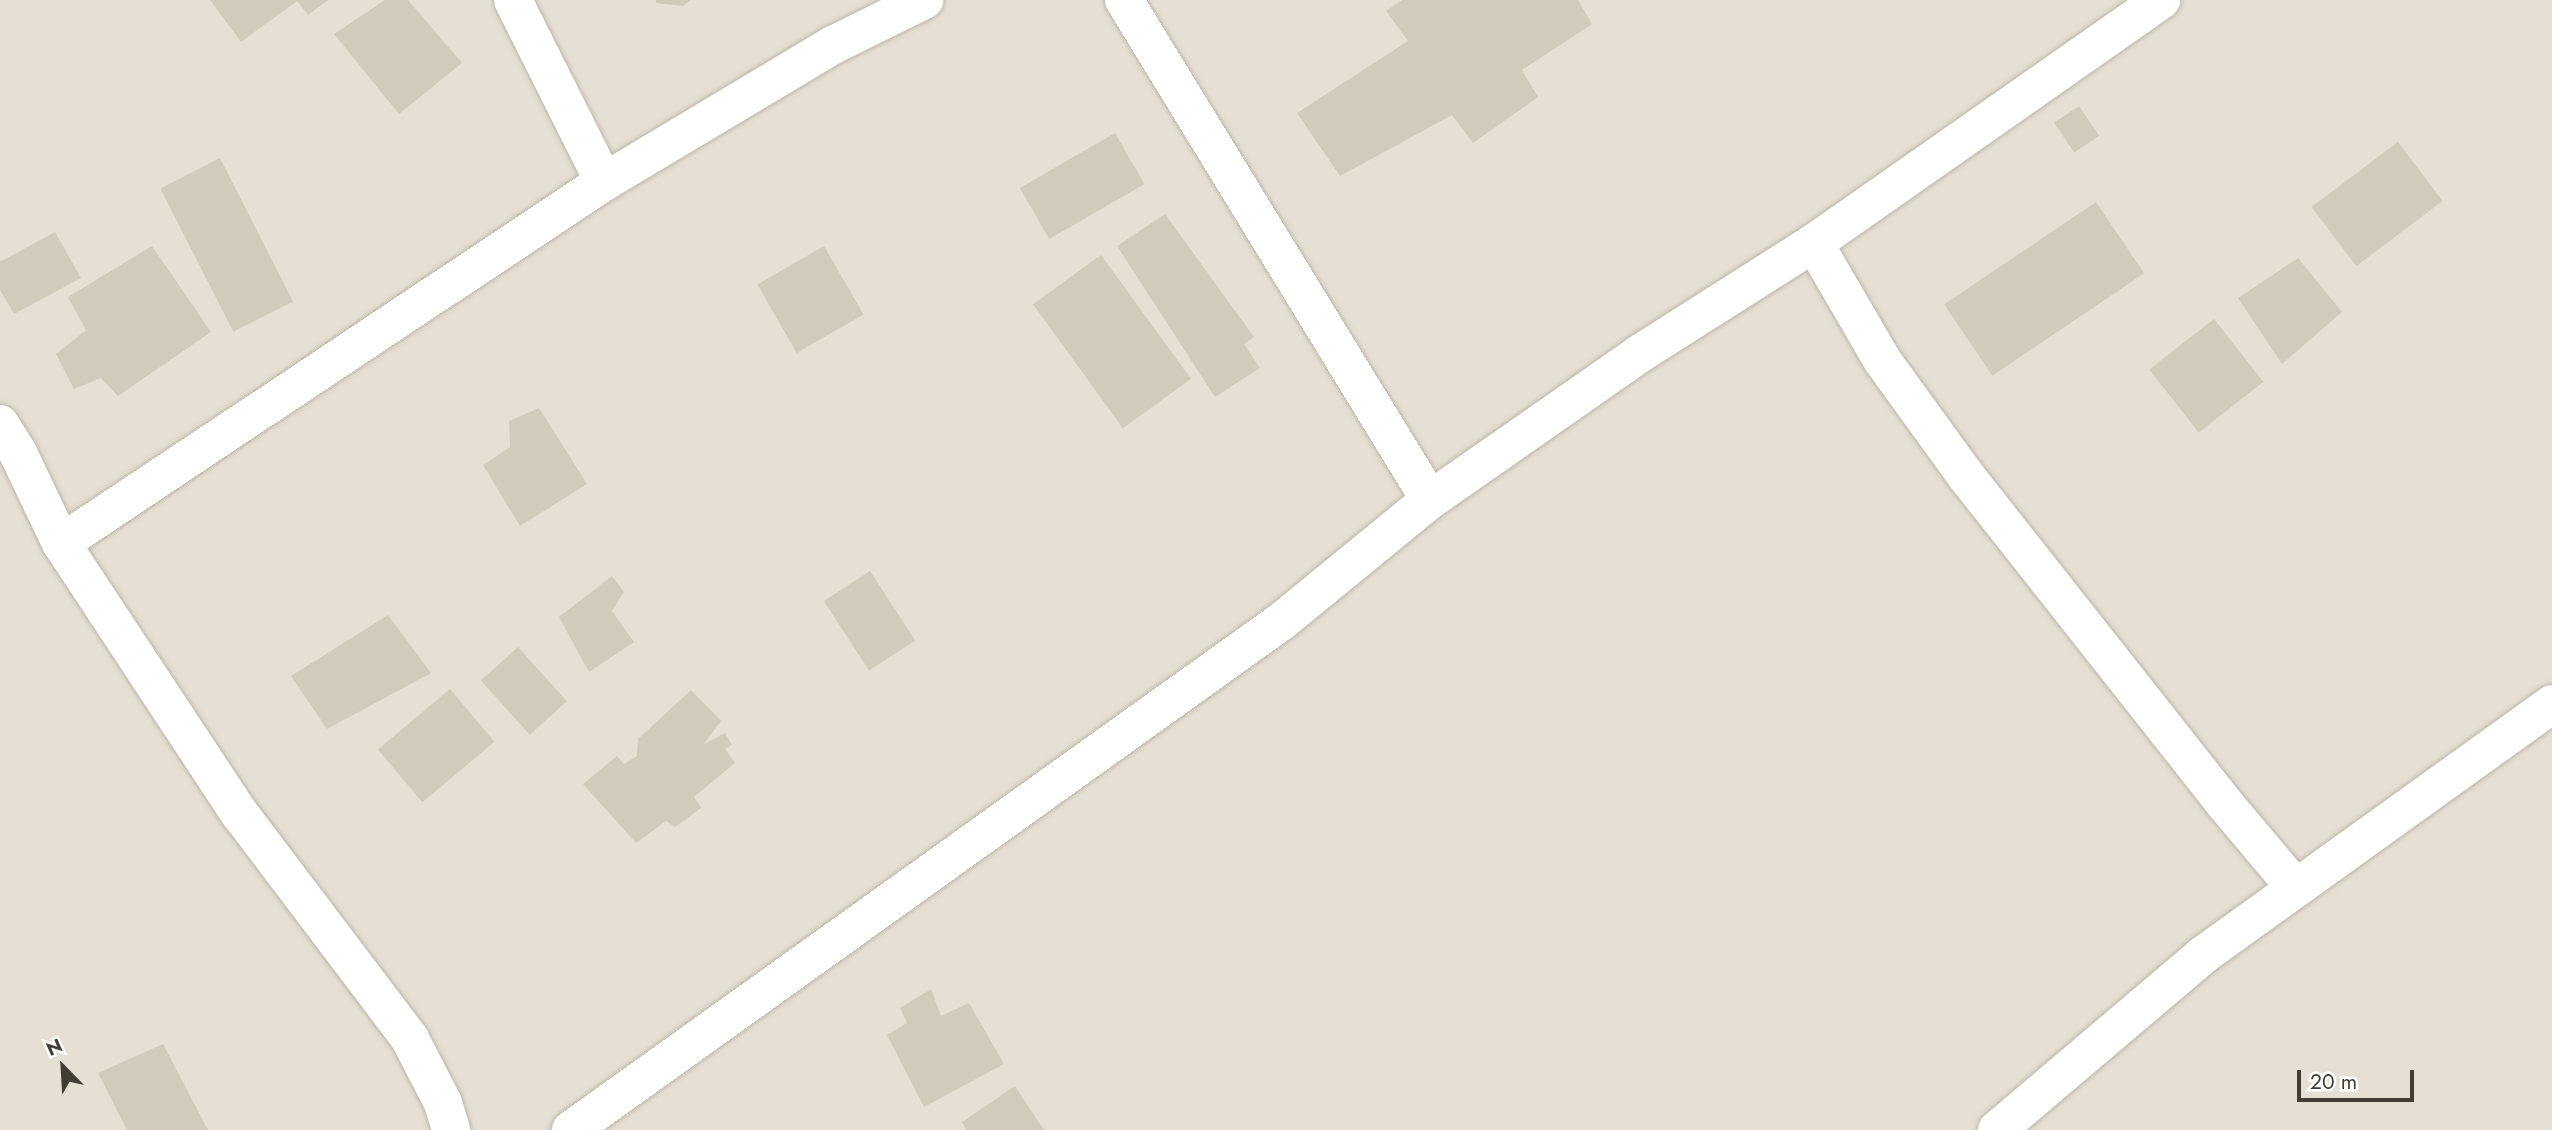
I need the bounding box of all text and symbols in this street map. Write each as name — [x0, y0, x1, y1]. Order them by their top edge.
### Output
north arrow — [28, 1032, 98, 1102]
text: N — [42, 1032, 67, 1063]
scale bar — [2300, 1056, 2417, 1100]
text: 20 m — [2310, 1067, 2357, 1097]

